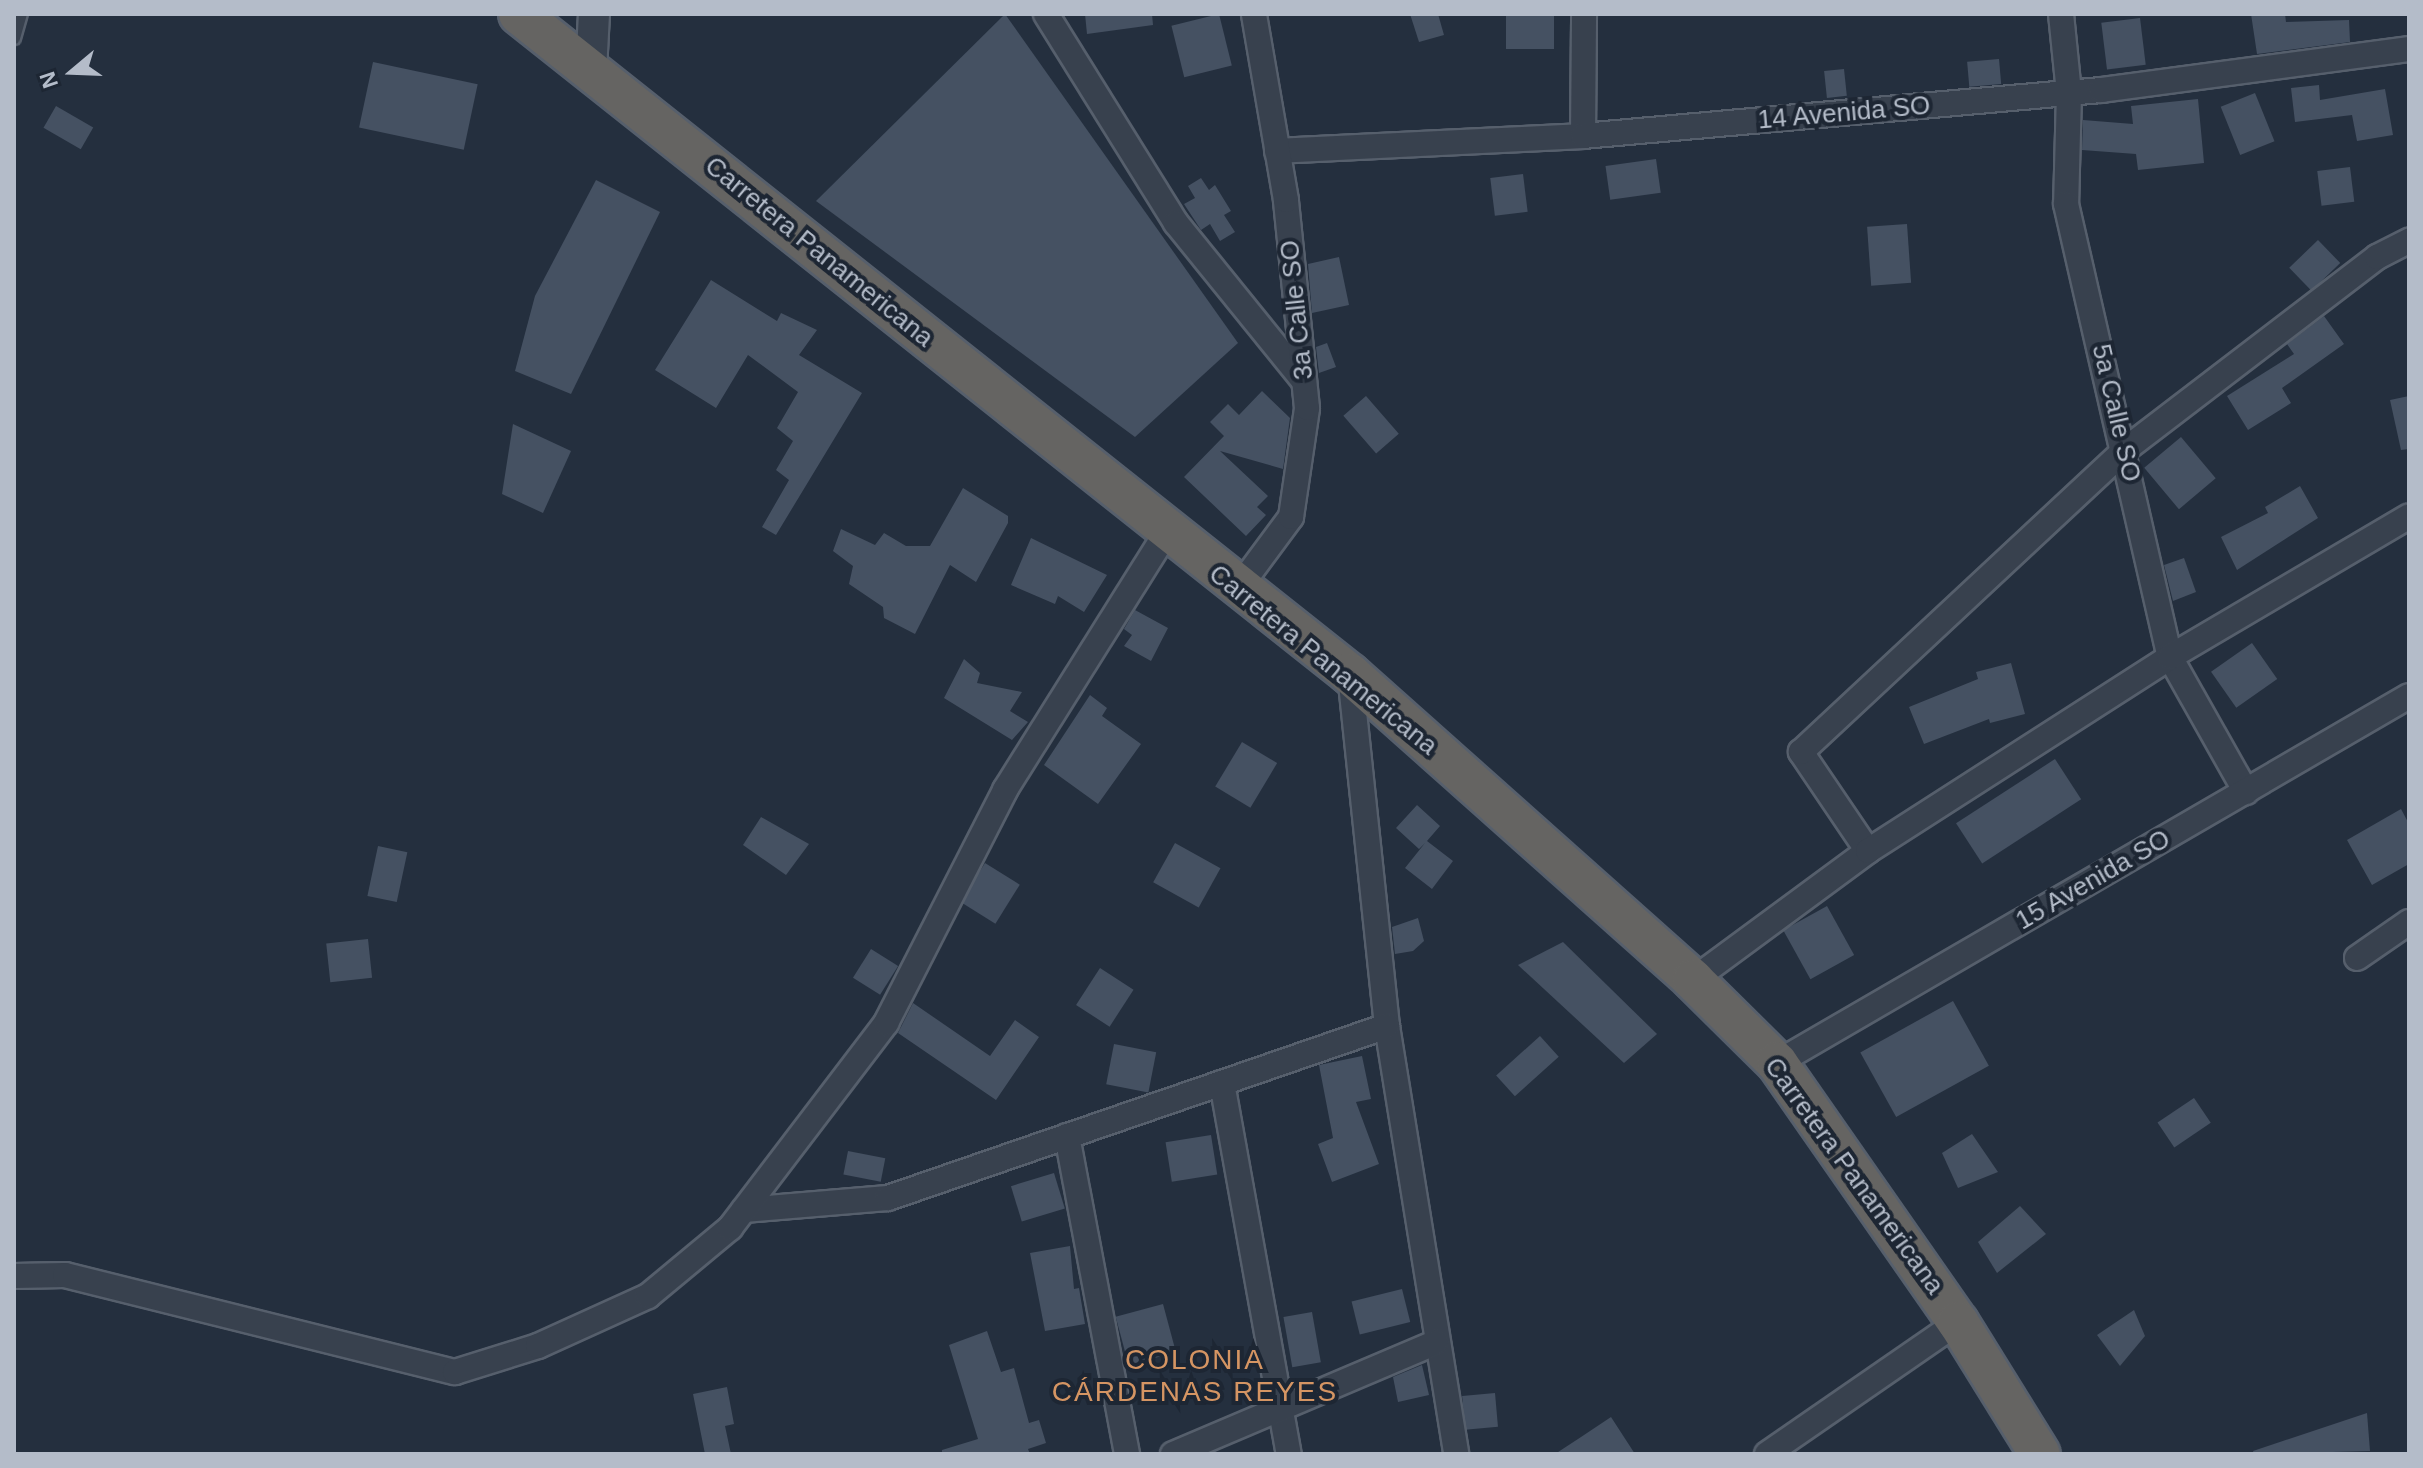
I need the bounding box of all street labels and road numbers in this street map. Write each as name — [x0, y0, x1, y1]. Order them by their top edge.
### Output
street label: 14 Avenida SO — [1756, 90, 1932, 136]
street label: Carretera Panamericana — [699, 150, 939, 354]
street label: 3a Calle SO — [1274, 239, 1320, 381]
street label: 5a Calle SO — [2085, 341, 2147, 485]
street label: Carretera Panamericana — [1203, 558, 1443, 762]
street label: 15 Avenida SO — [2010, 823, 2176, 937]
street label: Carretera Panamericana — [1758, 1052, 1950, 1300]

